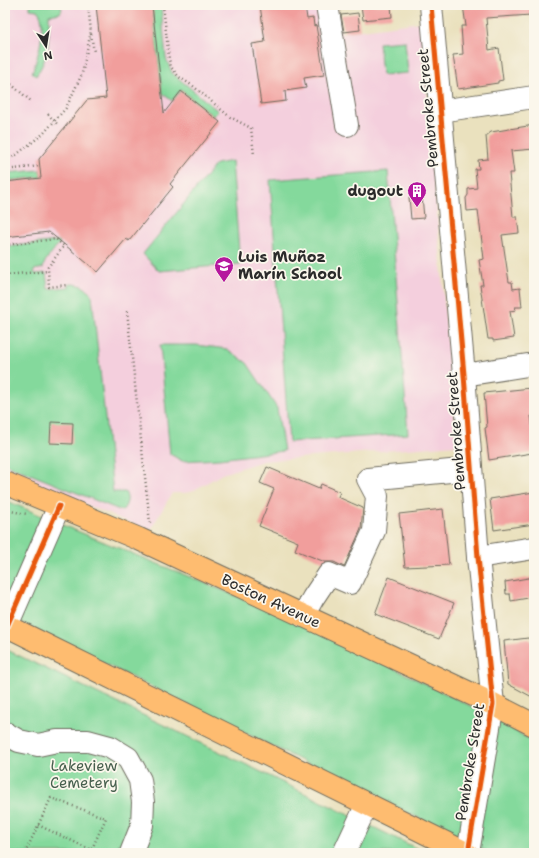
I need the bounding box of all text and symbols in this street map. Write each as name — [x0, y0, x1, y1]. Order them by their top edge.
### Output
north arrow — [26, 26, 66, 66]
text: N — [42, 47, 54, 64]
street label: Pembroke Street — [413, 48, 443, 168]
building icon: dugout — [406, 180, 428, 208]
place label: dugout — [348, 181, 403, 201]
place label: Luis Muñoz Marín School — [238, 247, 342, 284]
school or university icon: Luis Muñoz Marín School — [213, 255, 235, 283]
street label: Pembroke Street — [442, 371, 470, 491]
street label: Boston Avenue — [218, 569, 324, 633]
street label: Pembroke Street — [451, 702, 489, 822]
park label: Lakeview Cemetery — [50, 756, 118, 793]

